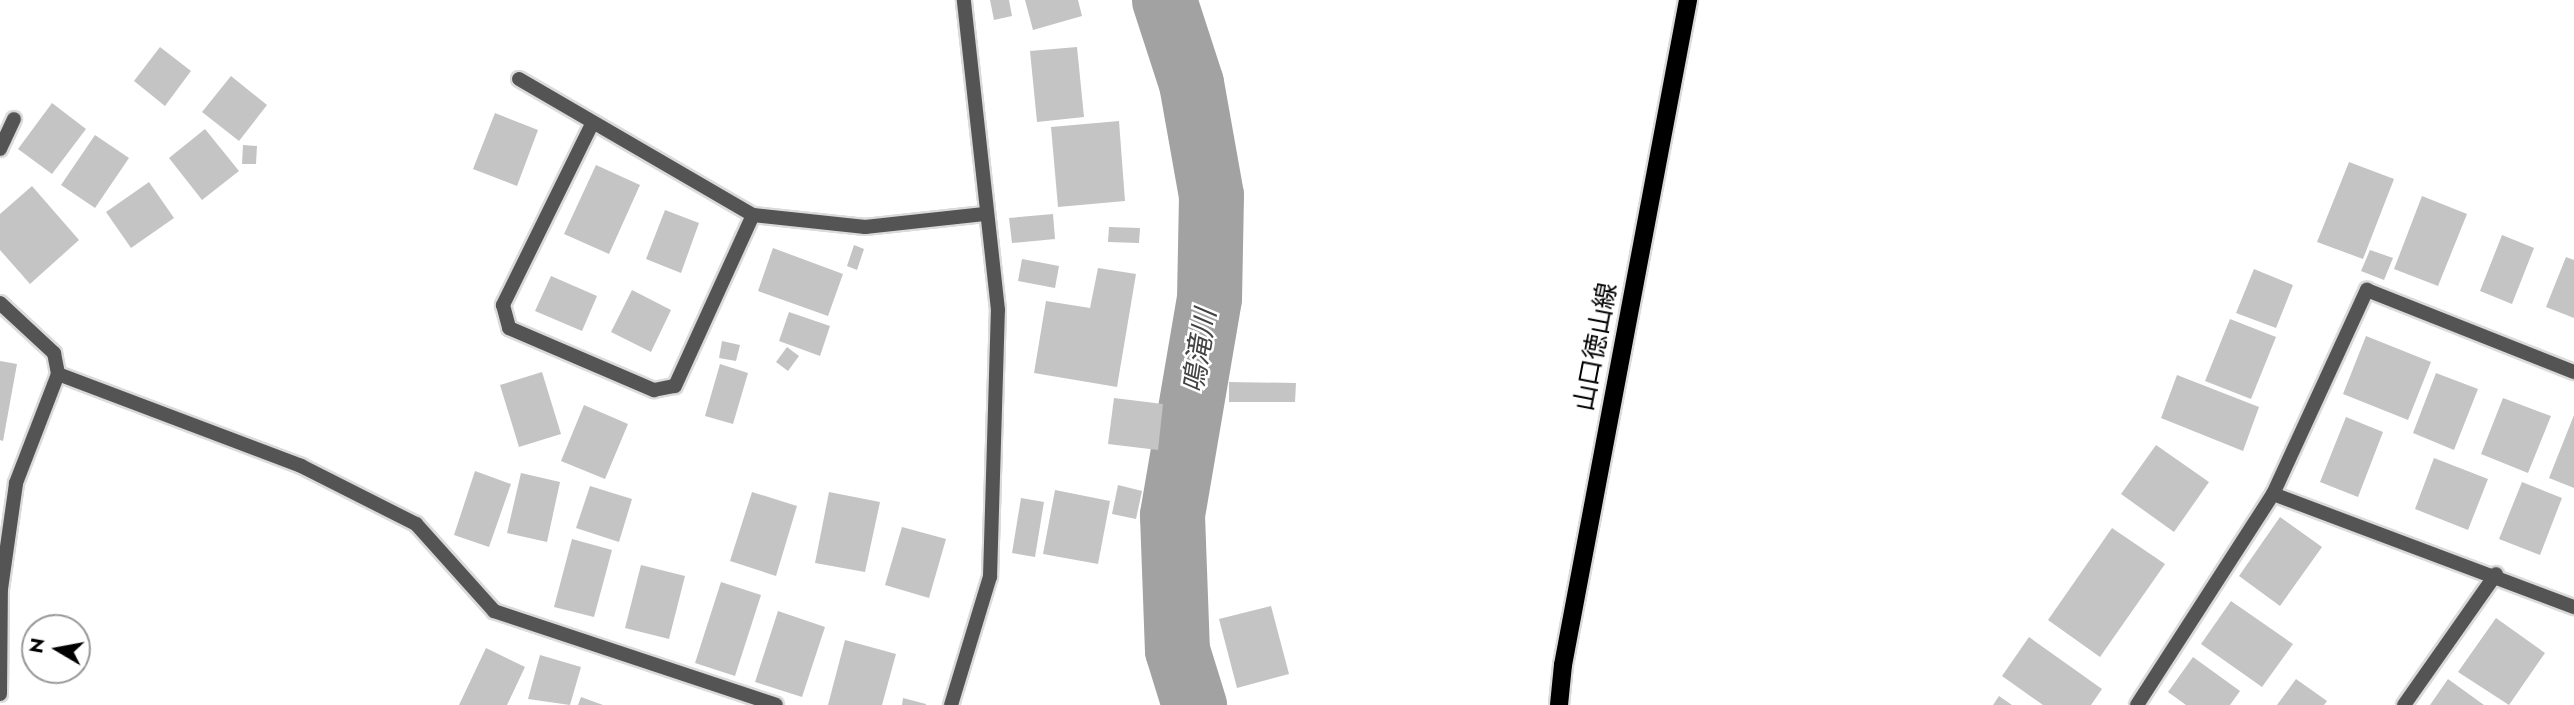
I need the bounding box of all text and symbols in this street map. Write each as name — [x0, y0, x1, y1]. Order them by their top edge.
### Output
street label: 山口徳山線 — [1568, 280, 1624, 414]
water label: 鳴滝川 — [1177, 307, 1223, 395]
north arrow — [21, 614, 91, 684]
text: N — [22, 636, 51, 655]

